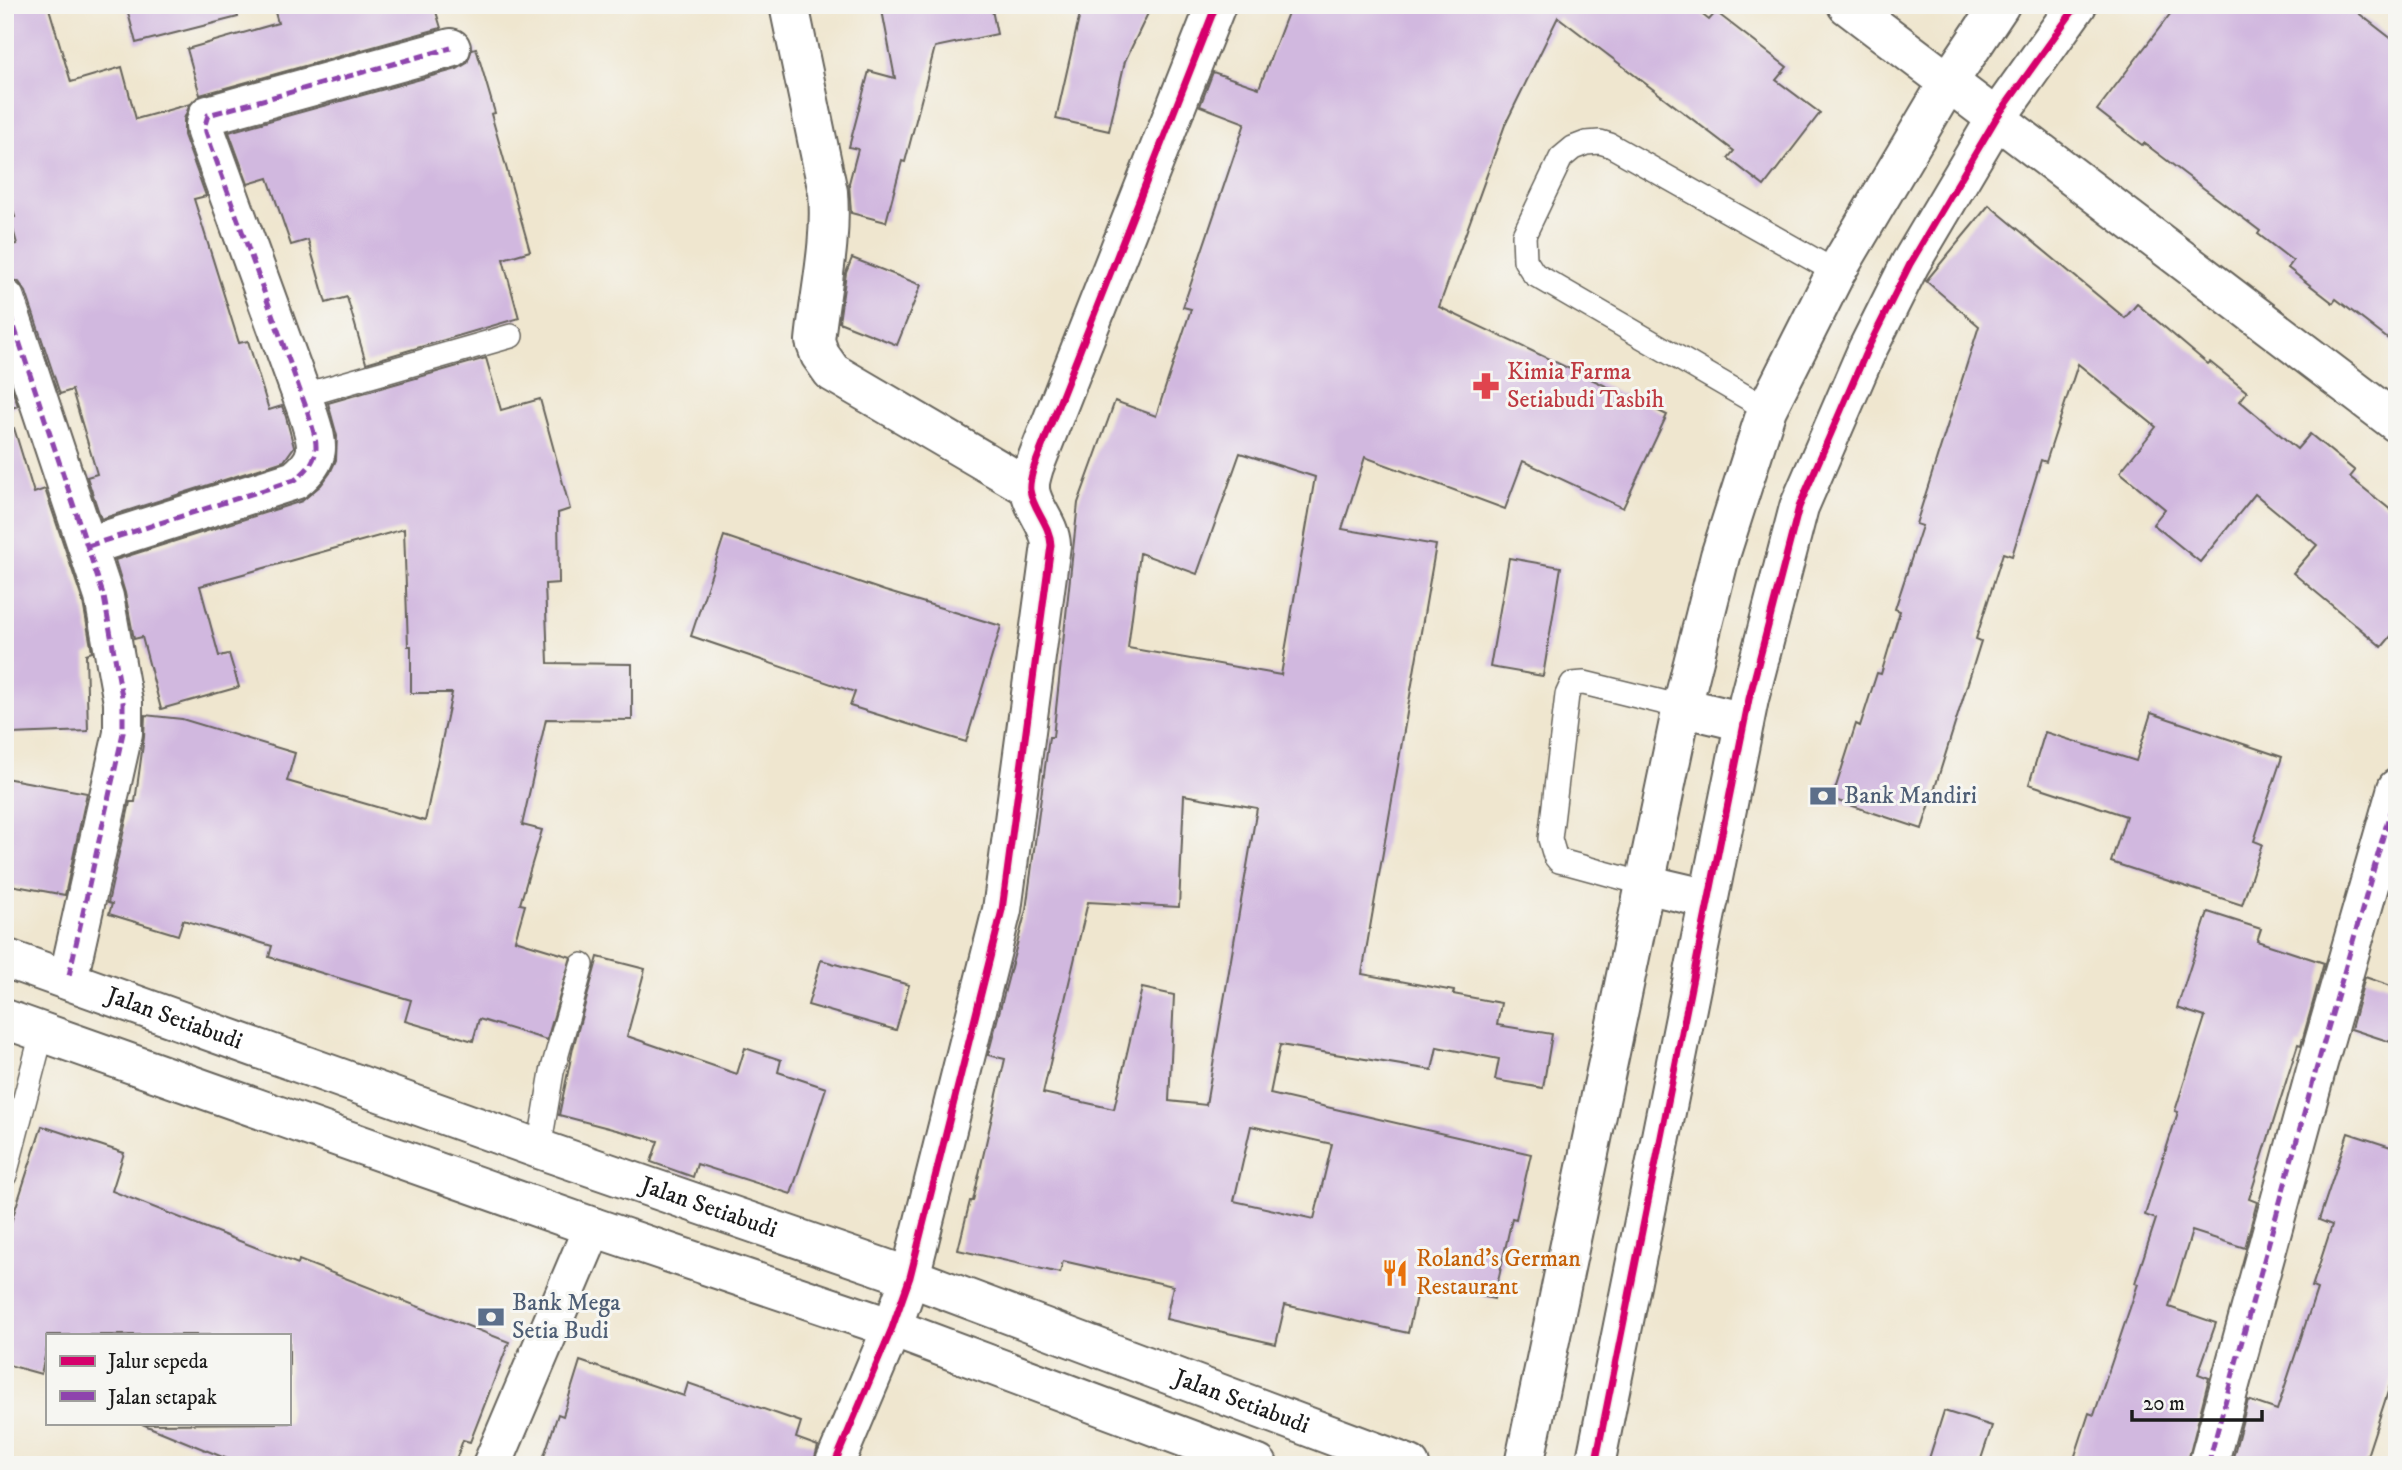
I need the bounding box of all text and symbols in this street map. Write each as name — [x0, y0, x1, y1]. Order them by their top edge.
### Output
place label: Kimia Farma Setiabudi Tasbih — [1507, 357, 1664, 415]
pharmacy icon: Kimia Farma Setiabudi Tasbih — [1471, 371, 1501, 401]
bank icon: Bank Mandiri — [1808, 781, 1838, 811]
place label: Bank Mandiri — [1844, 781, 1977, 811]
street label: Jalan Setiabudi — [101, 980, 246, 1057]
street label: Jalan Setiabudi — [635, 1170, 781, 1245]
place label: Roland's German Restaurant — [1416, 1244, 1581, 1302]
restaurant icon: Roland's German Restaurant — [1380, 1258, 1410, 1288]
place label: Bank Mega Setia Budi — [512, 1288, 621, 1346]
bank icon: Bank Mega Setia Budi — [476, 1302, 506, 1332]
legend — [46, 1334, 290, 1424]
text: Jalur sepeda — [106, 1349, 208, 1375]
street label: Jalan Setiabudi — [1168, 1362, 1313, 1441]
scale bar — [2132, 1379, 2262, 1423]
text: Jalan setapak — [106, 1385, 217, 1411]
text: 20 m — [2143, 1391, 2185, 1417]

